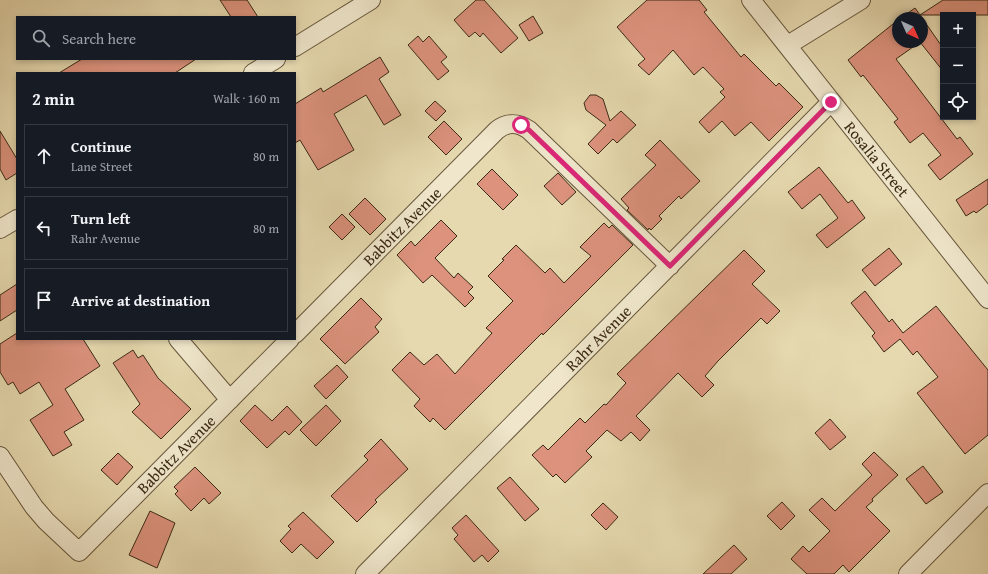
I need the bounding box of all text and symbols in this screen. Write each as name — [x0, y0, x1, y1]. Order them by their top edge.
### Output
north arrow — [892, 12, 928, 48]
map controls — [940, 12, 976, 120]
button: + — [940, 12, 976, 48]
search box — [16, 16, 296, 60]
icon: search — [30, 27, 52, 49]
text: Search here — [62, 28, 136, 49]
button: − — [940, 48, 976, 84]
button: locate — [940, 84, 976, 120]
text: 2 min — [32, 86, 74, 111]
text: Walk · 160 m — [213, 89, 280, 108]
route end — [822, 93, 840, 111]
route start — [512, 116, 530, 134]
street label: Rosalia Street — [839, 116, 915, 203]
text: Continue — [71, 136, 132, 157]
icon: ahead — [33, 145, 55, 167]
text: 80 m — [253, 147, 279, 166]
text: Lane Street — [71, 157, 133, 176]
street label: Babbitz Avenue — [357, 181, 447, 271]
text: Turn left — [71, 208, 130, 229]
icon: left — [33, 217, 55, 239]
text: 80 m — [253, 219, 279, 238]
text: Rahr Avenue — [71, 229, 140, 248]
icon: arrive — [33, 289, 55, 311]
text: Arrive at destination — [71, 290, 210, 311]
street label: Rahr Avenue — [559, 299, 637, 377]
street label: Babbitz Avenue — [131, 409, 221, 499]

